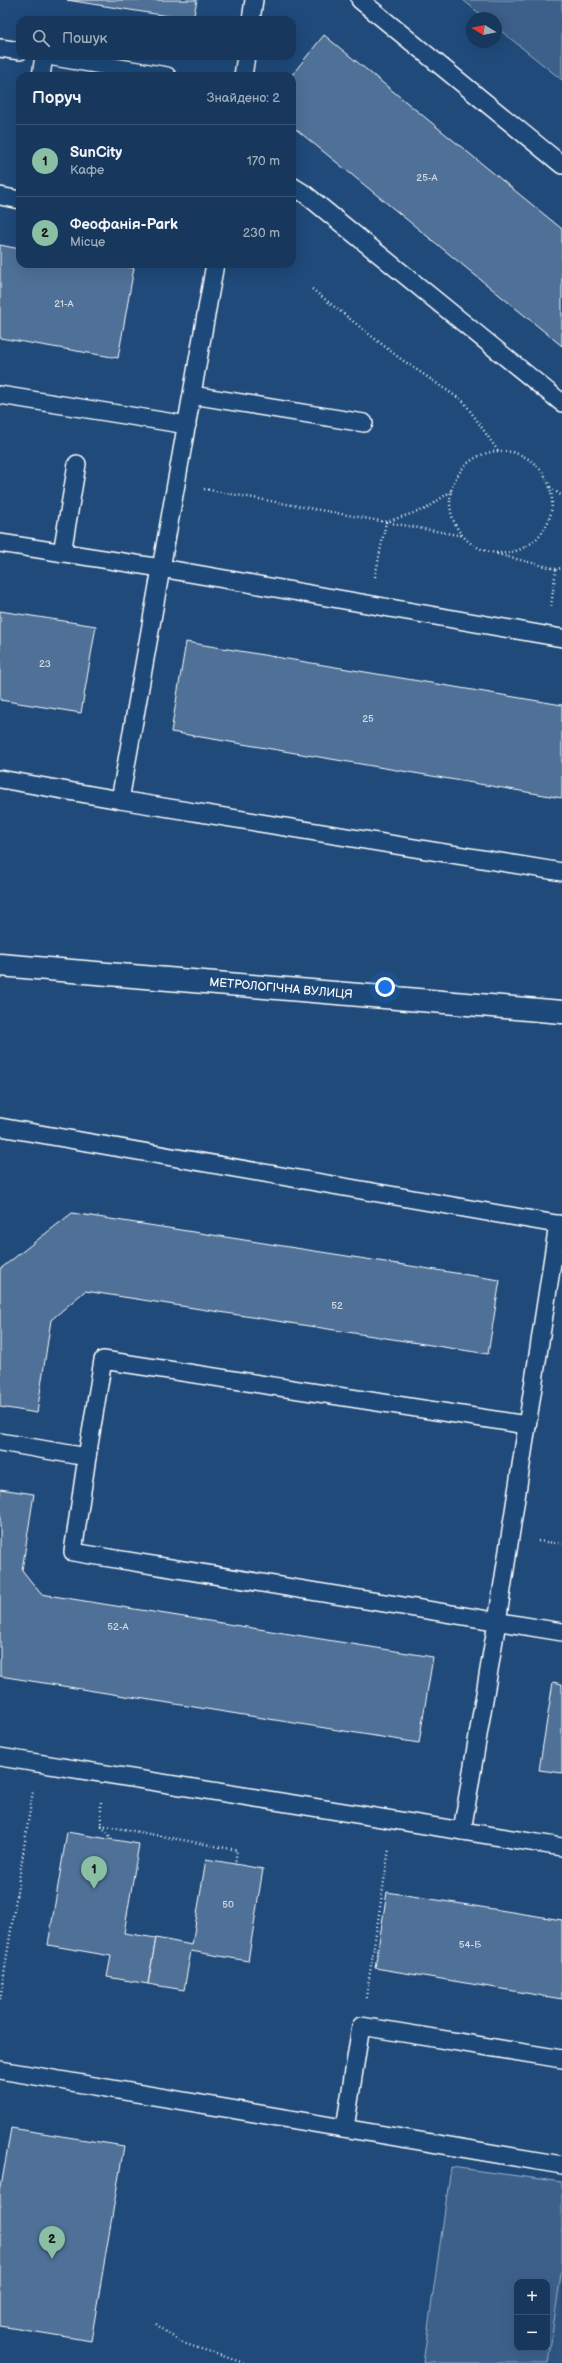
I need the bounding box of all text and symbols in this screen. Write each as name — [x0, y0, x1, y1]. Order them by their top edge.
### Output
north arrow — [466, 12, 502, 48]
search box — [16, 16, 296, 60]
icon: search — [30, 27, 52, 49]
text: Пошук — [62, 29, 108, 48]
text: Поруч — [32, 88, 82, 108]
text: Знайдено: 2 — [207, 90, 280, 106]
text: SunCity — [70, 143, 122, 162]
text: 1 — [42, 153, 48, 169]
text: 170 m — [247, 153, 280, 169]
text: Кафе — [70, 162, 104, 178]
house number: 25-А — [416, 172, 439, 184]
text: Феофанія-Park — [70, 215, 178, 234]
text: 2 — [41, 225, 49, 241]
text: 230 m — [243, 225, 280, 241]
text: Місце — [70, 234, 105, 250]
house number: 21-А — [54, 298, 75, 310]
house number: 23 — [39, 658, 51, 670]
house number: 25 — [362, 713, 374, 725]
street label: МЕТРОЛОГІЧНА ВУЛИЦЯ — [209, 975, 353, 1002]
your location — [375, 977, 395, 997]
house number: 52 — [331, 1300, 343, 1312]
house number: 52-А — [107, 1621, 130, 1633]
pin: 1 — [81, 1856, 107, 1889]
house number: 50 — [222, 1899, 234, 1911]
house number: 54-Б — [459, 1939, 481, 1951]
pin: 2 — [39, 2226, 65, 2259]
map controls — [514, 2279, 550, 2351]
button: + — [514, 2279, 550, 2315]
button: − — [514, 2315, 550, 2351]

